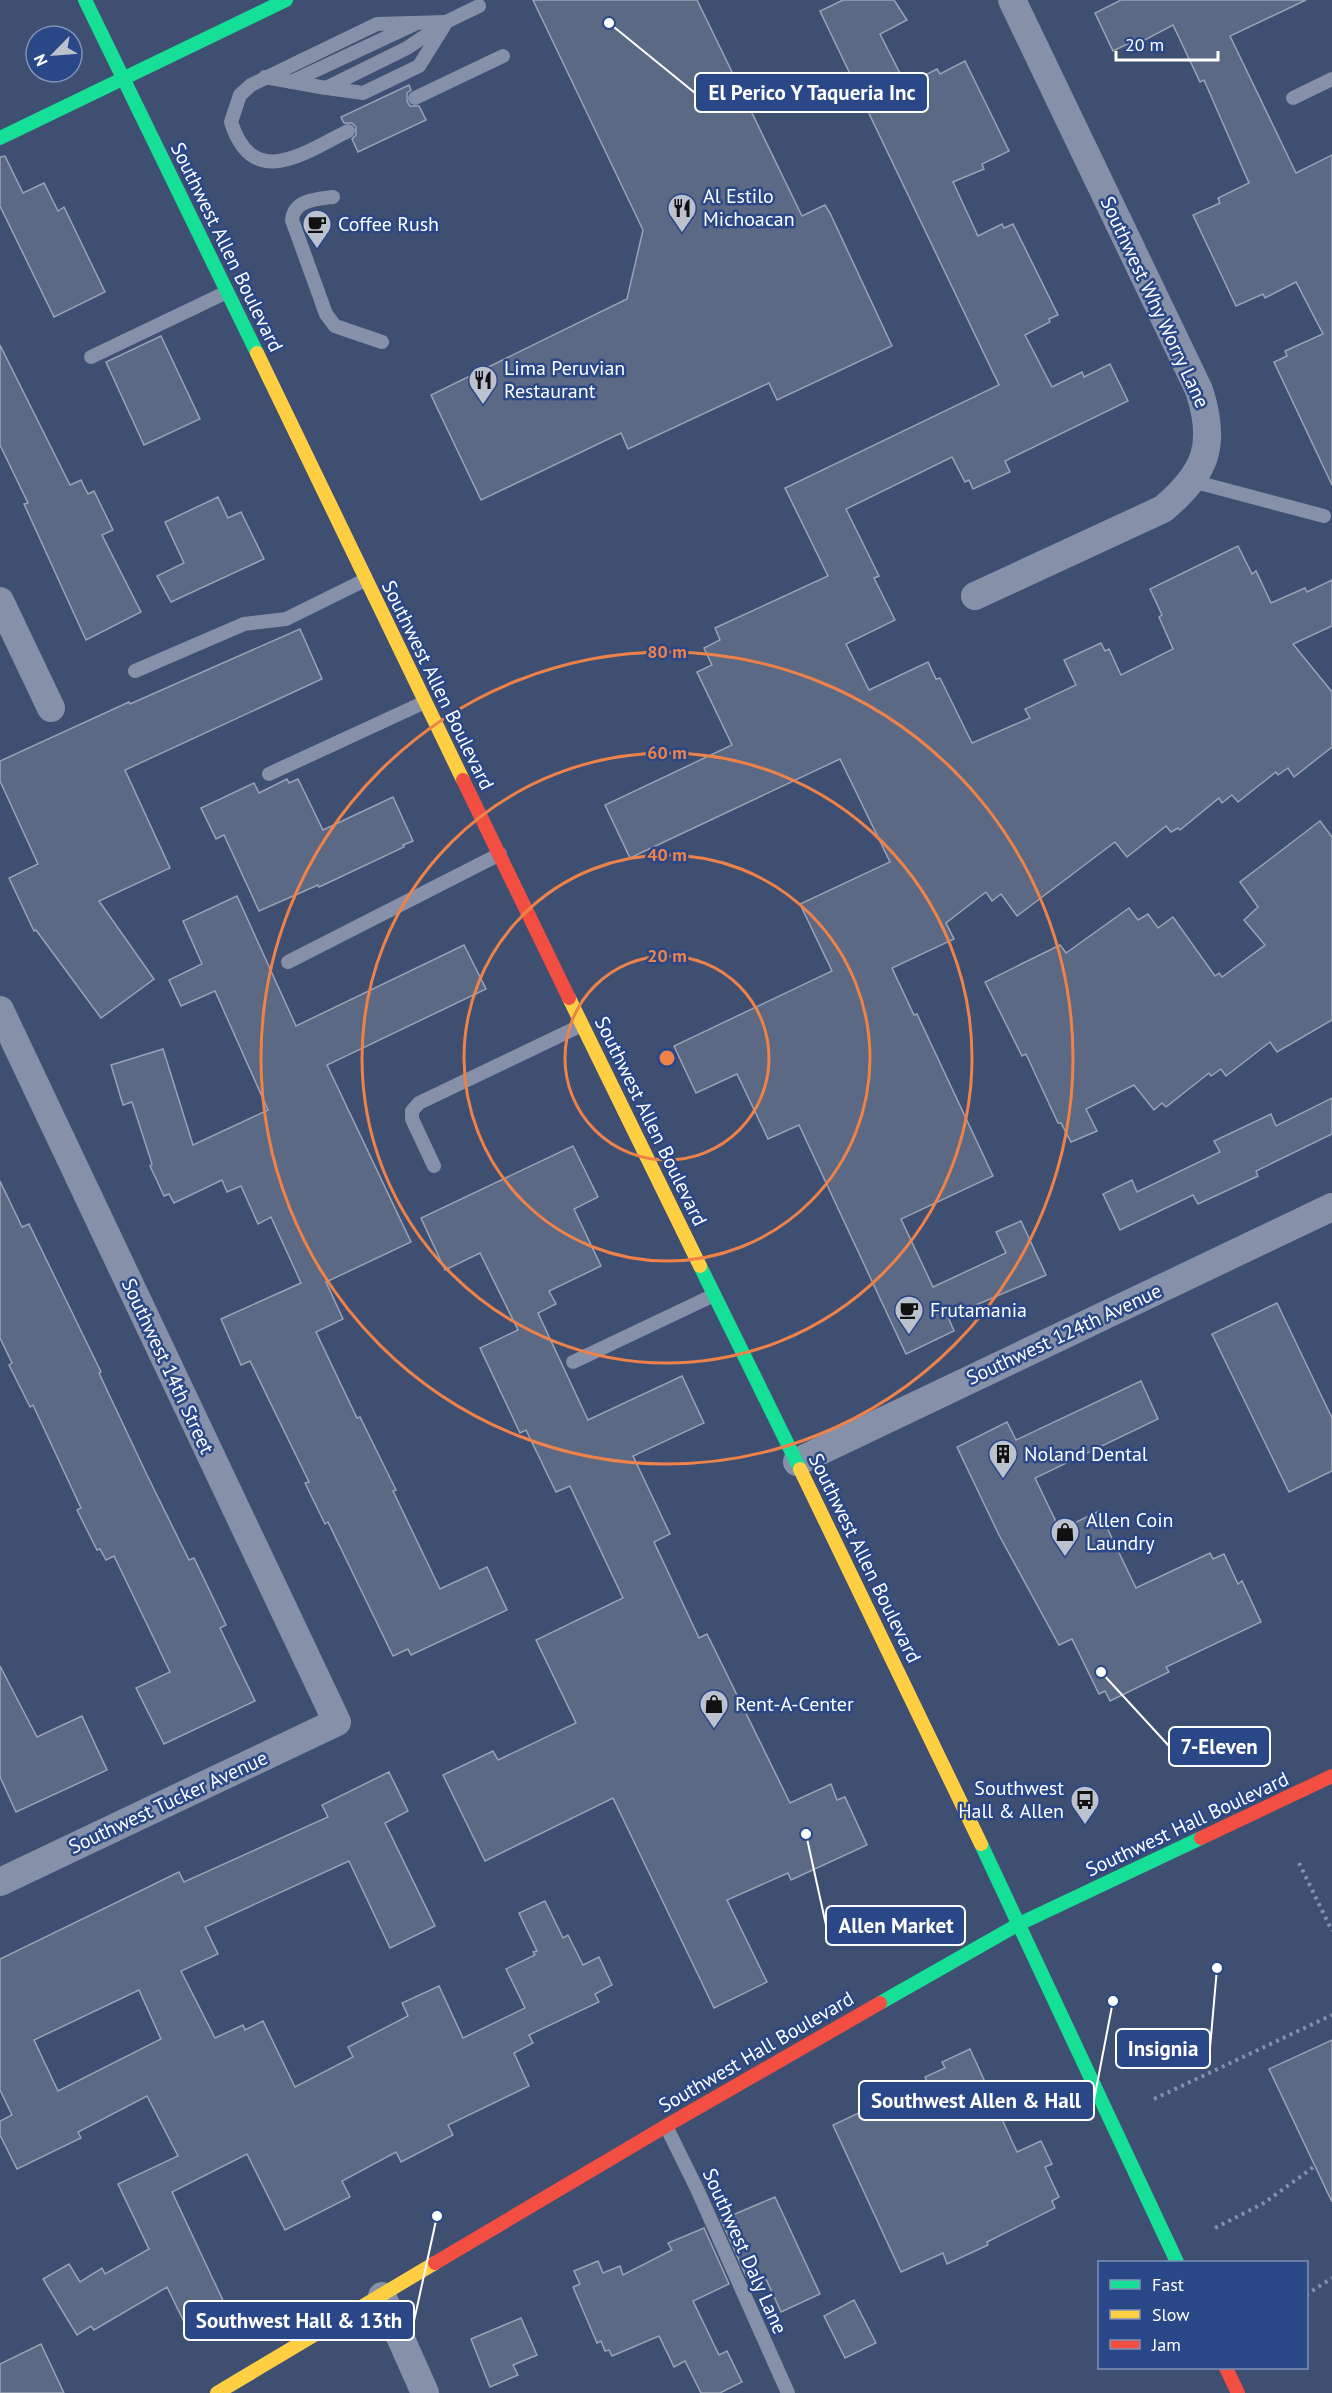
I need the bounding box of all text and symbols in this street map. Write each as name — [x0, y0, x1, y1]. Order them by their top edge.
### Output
north arrow — [24, 24, 84, 84]
scale bar — [1116, 24, 1218, 62]
text: 20 m — [1125, 33, 1164, 56]
text: N — [29, 51, 52, 69]
callout: El Perico Y Taqueria Inc — [695, 73, 928, 112]
text: El Perico Y Taqueria Inc — [708, 79, 916, 106]
street label: Southwest Allen Boulevard — [165, 138, 289, 356]
place label: Al Estilo Michoacan — [703, 183, 795, 232]
restaurant icon: Al Estilo Michoacan — [666, 192, 698, 234]
street label: Southwest Why Worry Lane — [1094, 192, 1216, 412]
cafe icon: Coffee Rush — [301, 208, 333, 250]
place label: Coffee Rush — [338, 211, 439, 237]
place label: Lima Peruvian Restaurant — [504, 355, 625, 404]
restaurant icon: Lima Peruvian Restaurant — [467, 364, 499, 406]
street label: Southwest Allen Boulevard — [376, 576, 500, 794]
text: 80 m — [647, 640, 687, 663]
text: 60 m — [647, 741, 687, 764]
text: 40 m — [647, 843, 687, 866]
text: 20 m — [647, 944, 687, 967]
street label: Southwest Allen Boulevard — [589, 1012, 713, 1230]
centre of rings — [657, 1048, 677, 1068]
street label: Southwest 14th Street — [116, 1274, 220, 1458]
street label: Southwest 124th Avenue — [962, 1277, 1166, 1391]
cafe icon: Frutamania — [893, 1294, 925, 1336]
place label: Frutamania — [930, 1297, 1027, 1323]
building icon: Noland Dental — [987, 1438, 1019, 1480]
place label: Noland Dental — [1024, 1441, 1148, 1467]
street label: Southwest Allen Boulevard — [803, 1449, 927, 1667]
place label: Allen Coin Laundry — [1086, 1507, 1174, 1556]
shop icon: Allen Coin Laundry — [1049, 1516, 1081, 1558]
shop icon: Rent-A-Center — [698, 1688, 730, 1730]
place label: Rent-A-Center — [735, 1691, 854, 1717]
callout: 7-Eleven — [1169, 1727, 1270, 1766]
text: 7-Eleven — [1180, 1733, 1258, 1760]
street label: Southwest Tucker Avenue — [64, 1744, 272, 1860]
street label: Southwest Hall Boulevard — [1081, 1765, 1293, 1883]
place label: Southwest Hall & Allen — [958, 1775, 1064, 1824]
bus stop icon: Southwest Hall & Allen — [1069, 1784, 1101, 1826]
callout: Allen Market — [826, 1906, 965, 1945]
text: Allen Market — [838, 1912, 954, 1939]
street label: Southwest Hall Boulevard — [654, 1985, 858, 2119]
callout: Insignia — [1116, 2029, 1210, 2068]
text: Insignia — [1128, 2035, 1198, 2062]
callout: Southwest Allen & Hall — [859, 2081, 1094, 2120]
text: Southwest Allen & Hall — [871, 2087, 1082, 2114]
street label: Southwest Daly Lane — [697, 2164, 793, 2338]
legend — [1098, 2261, 1308, 2369]
text: Fast — [1152, 2273, 1184, 2296]
callout: Southwest Hall & 13th — [184, 2301, 414, 2340]
text: Slow — [1152, 2303, 1190, 2326]
text: Southwest Hall & 13th — [196, 2307, 402, 2334]
text: Jam — [1151, 2333, 1181, 2356]

